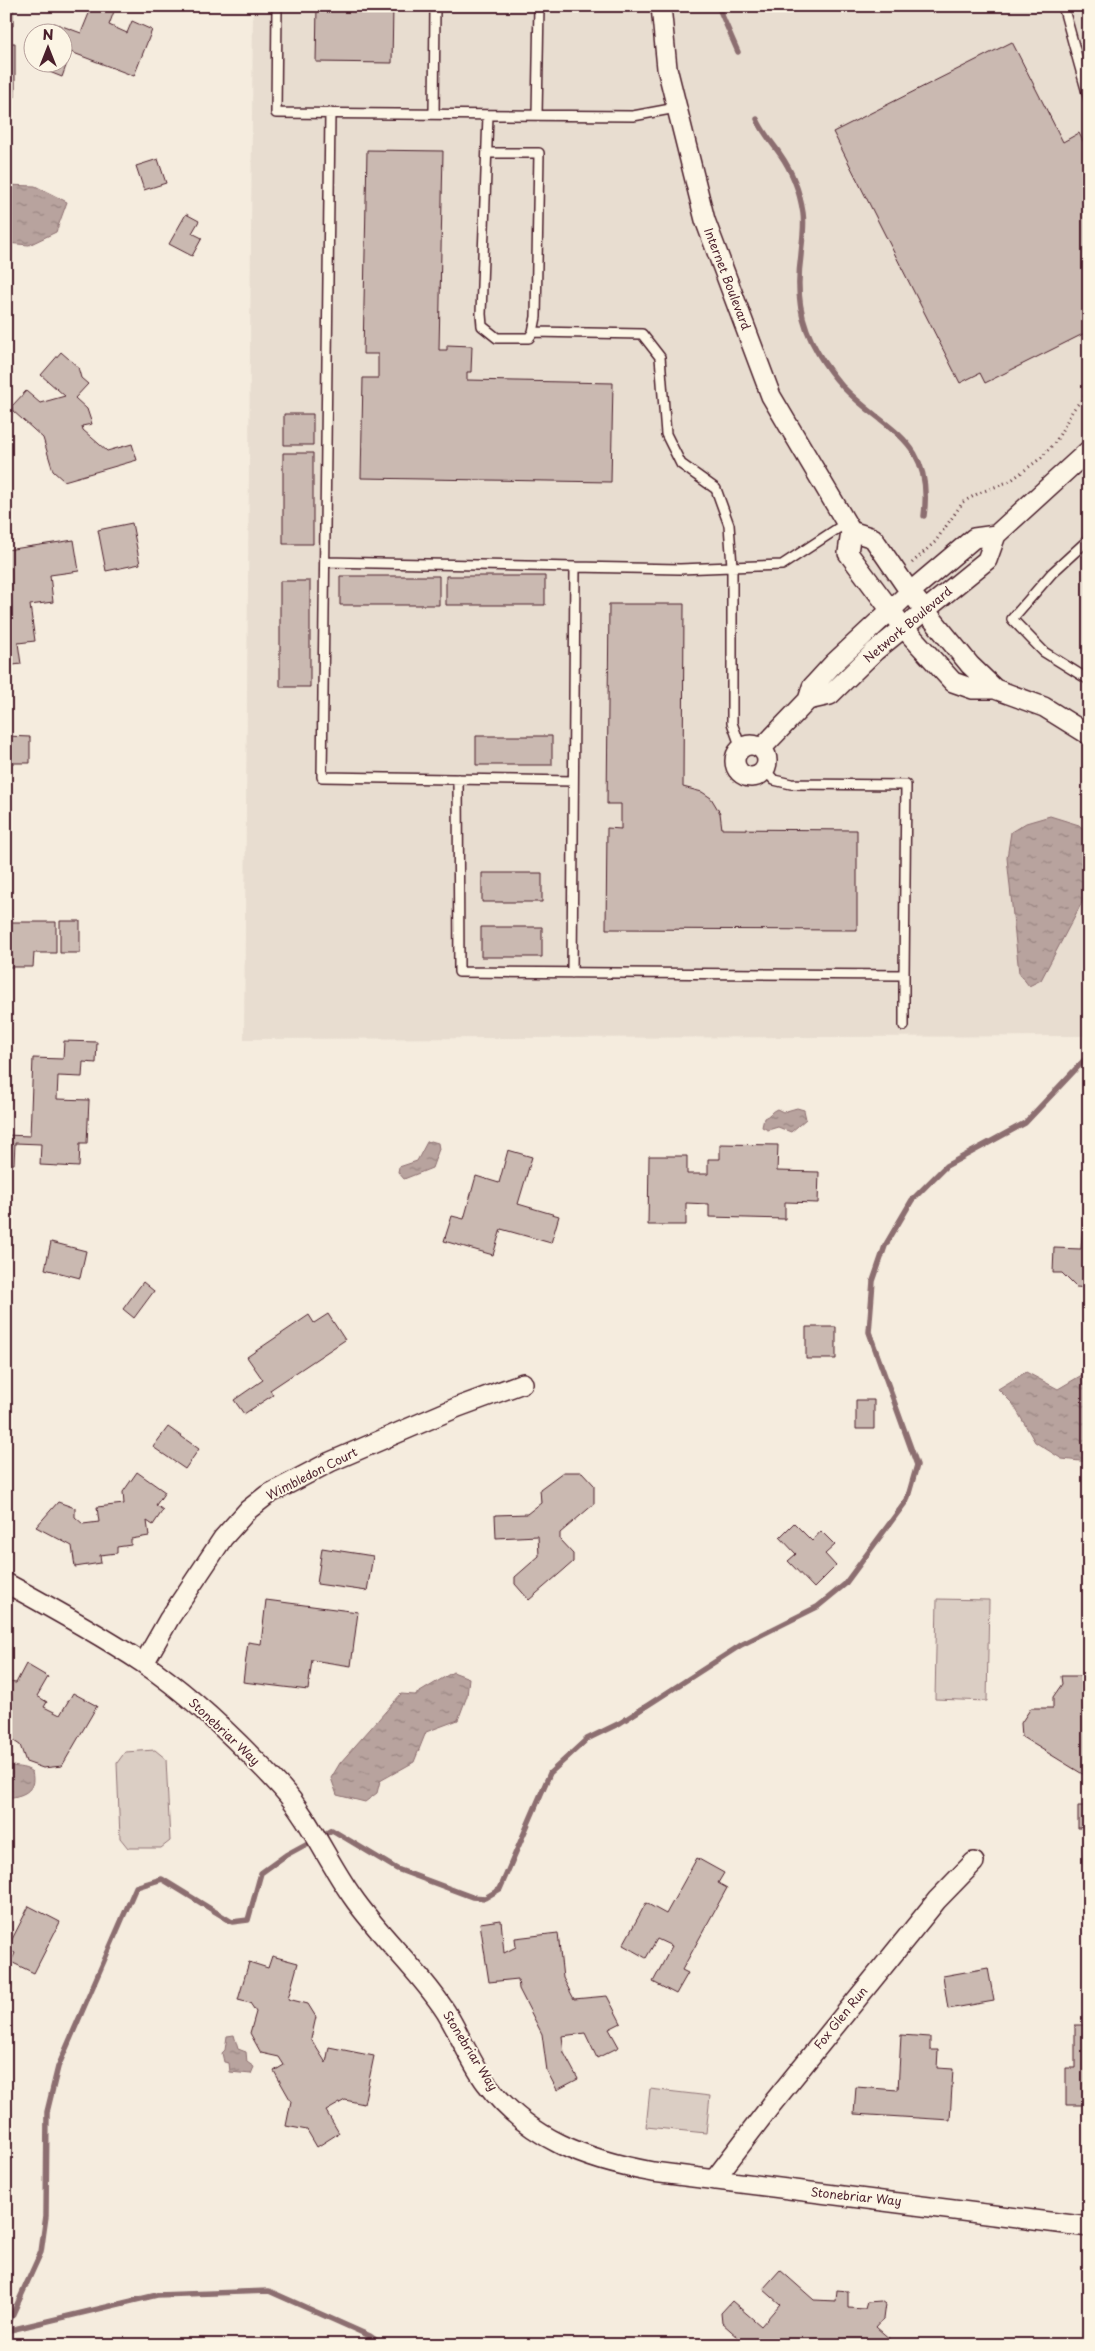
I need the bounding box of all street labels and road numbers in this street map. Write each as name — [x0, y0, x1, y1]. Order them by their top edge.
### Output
street label: Internet Boulevard — [700, 225, 756, 333]
street label: Network Boulevard — [859, 581, 956, 667]
street label: Wimbledon Court — [263, 1442, 360, 1504]
street label: Stonebriar Way — [185, 1694, 264, 1769]
street label: Fox Glen Run — [809, 1982, 871, 2053]
street label: Stonebriar Way — [439, 2007, 503, 2094]
street label: Stonebriar Way — [810, 2182, 903, 2210]

